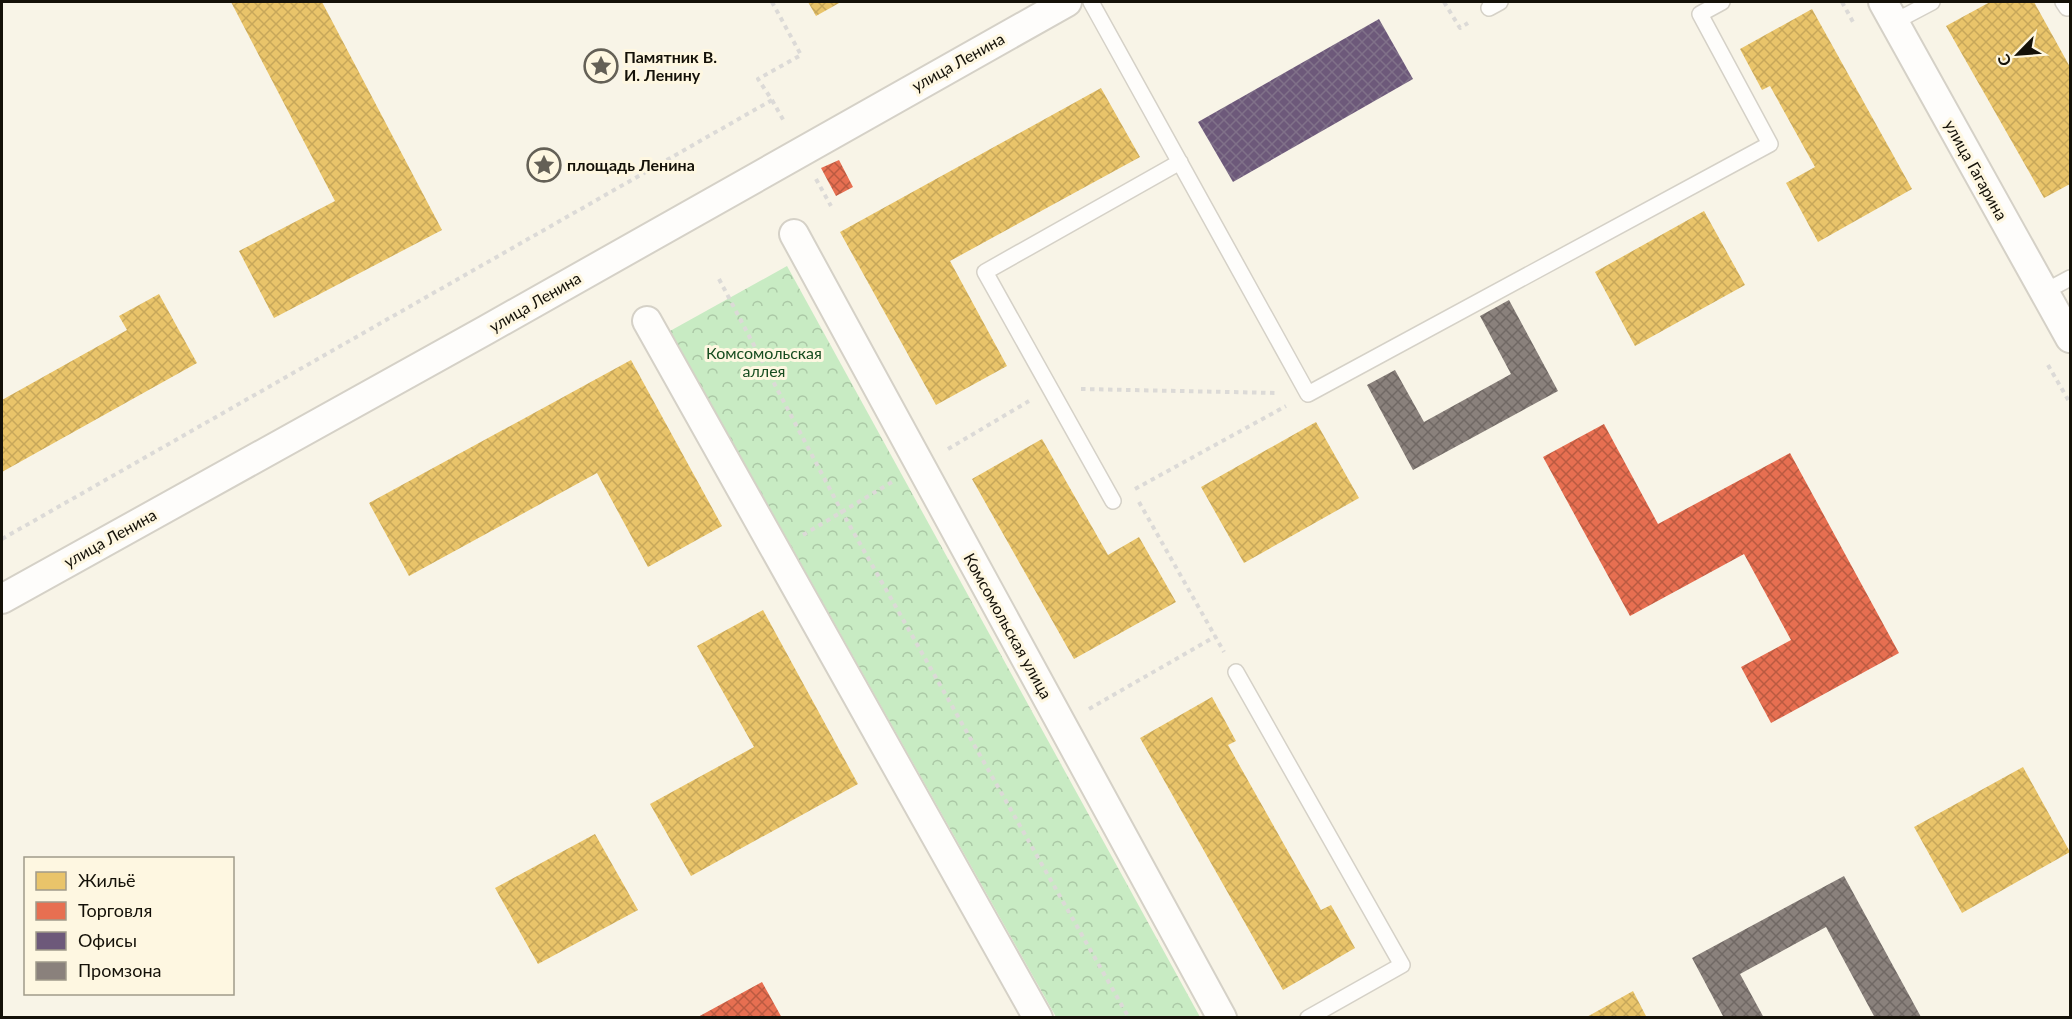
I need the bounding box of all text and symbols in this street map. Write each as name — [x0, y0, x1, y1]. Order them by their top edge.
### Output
north arrow — [1988, 24, 2048, 84]
street label: улица Ленина — [908, 28, 1007, 95]
place label: Памятник В. И. Ленину — [624, 47, 717, 84]
place icon: Памятник В. И. Ленину — [583, 48, 619, 84]
text: С — [1993, 51, 2015, 69]
street label: улица Гагарина — [1941, 116, 2012, 223]
place icon: площадь Ленина — [526, 147, 562, 183]
place label: площадь Ленина — [567, 155, 695, 174]
street label: улица Ленина — [485, 268, 584, 335]
park label: Комсомольская аллея — [706, 343, 822, 380]
street label: улица Ленина — [60, 504, 159, 571]
street label: Комсомольская улица — [960, 550, 1056, 702]
legend — [24, 857, 234, 995]
text: Жильё — [78, 869, 136, 891]
text: Торговля — [78, 899, 152, 921]
text: Офисы — [78, 929, 137, 951]
text: Промзона — [78, 959, 161, 981]

